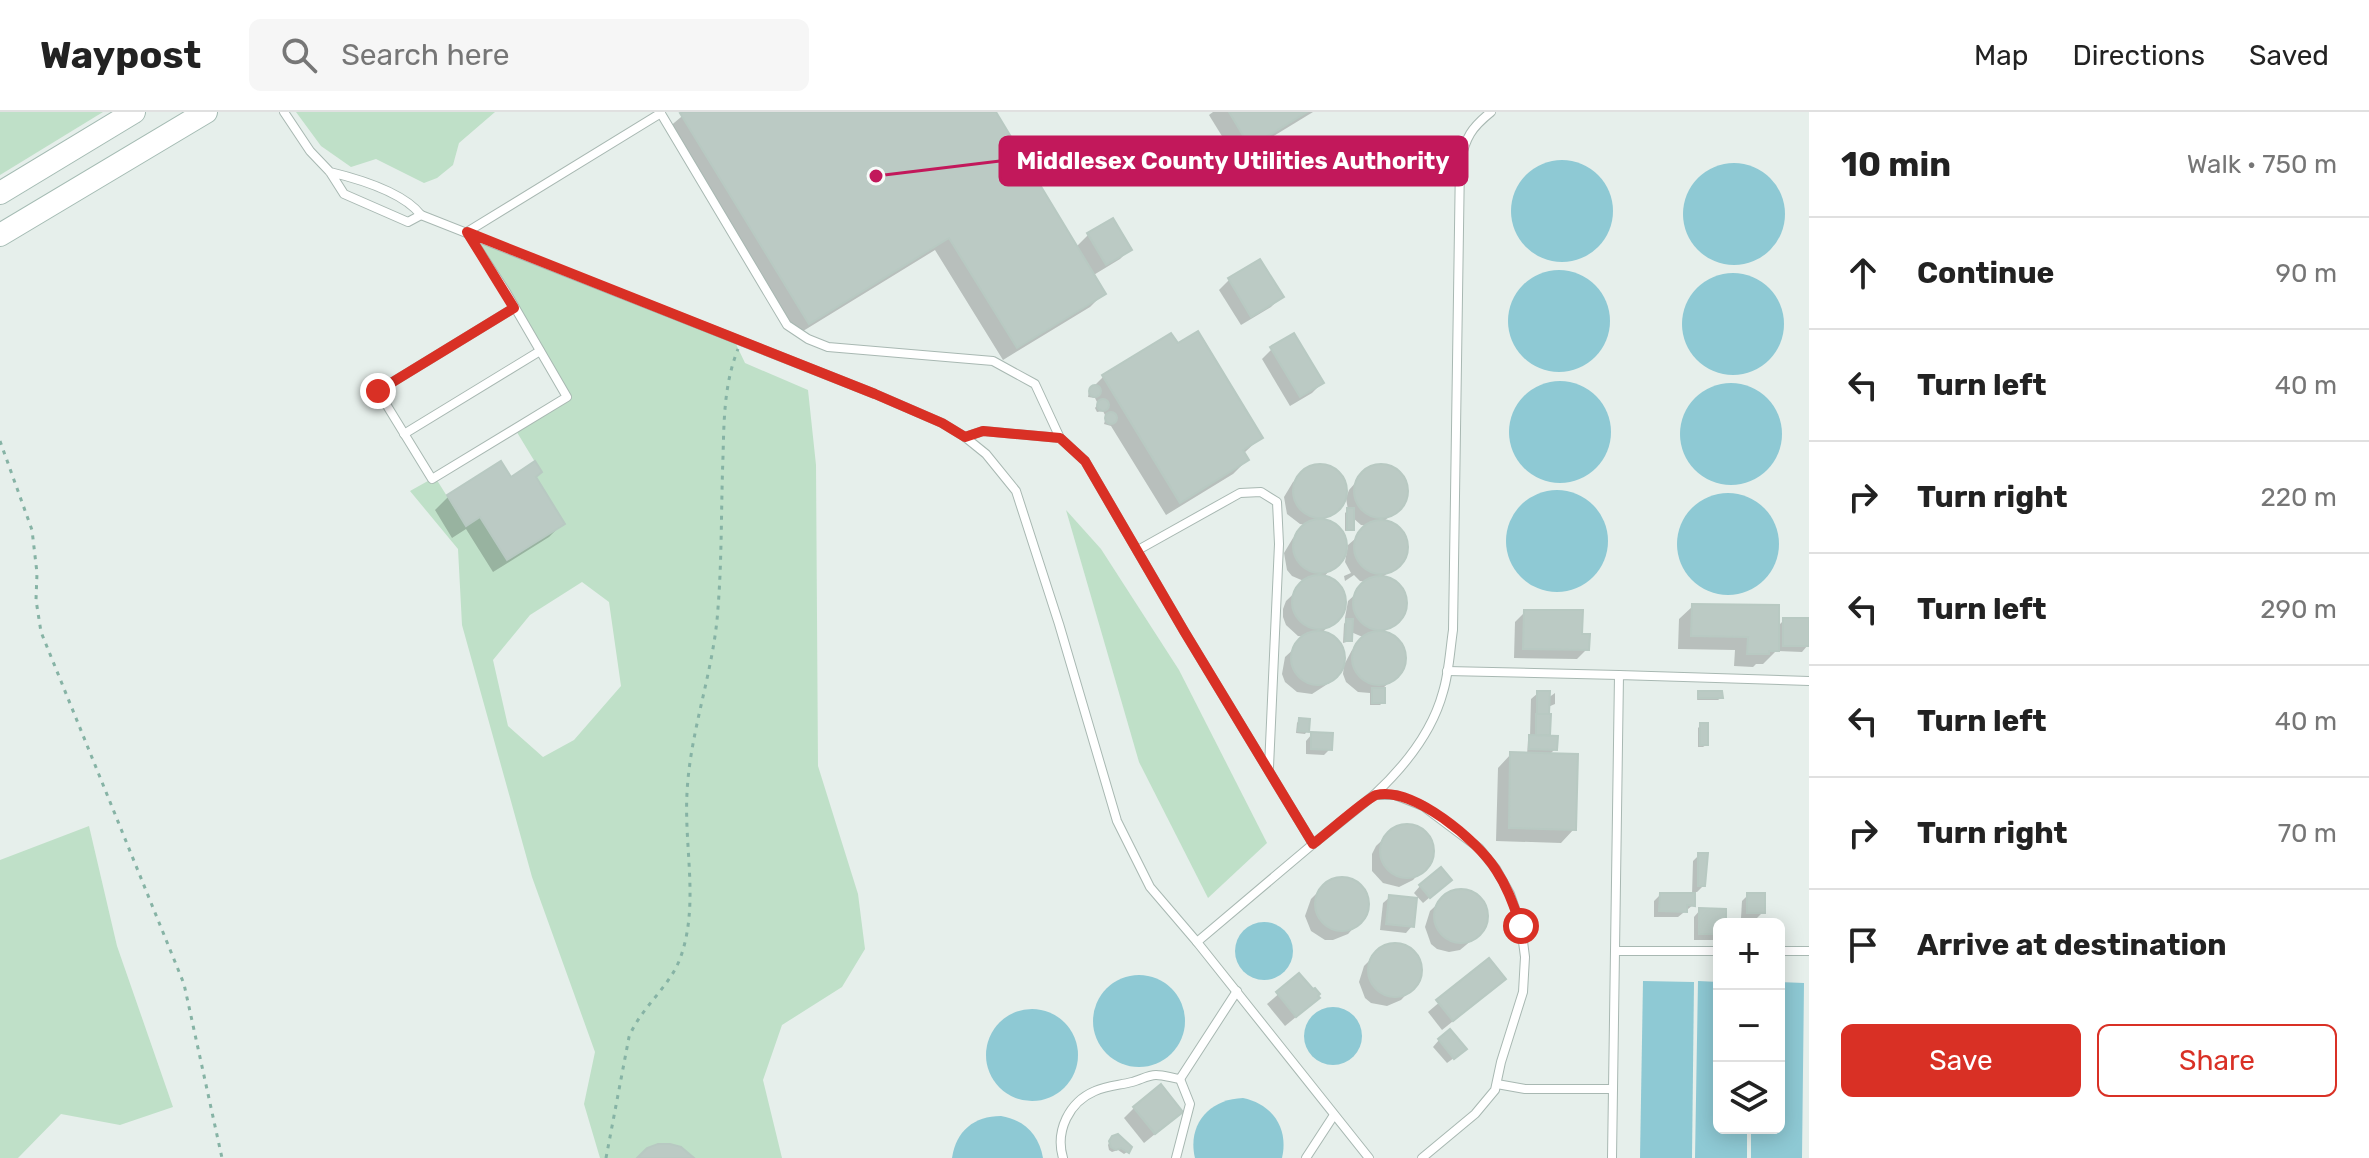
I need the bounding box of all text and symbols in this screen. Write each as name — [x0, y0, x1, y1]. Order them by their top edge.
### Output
search box — [249, 19, 809, 91]
text: Waypost — [40, 32, 201, 78]
icon: search — [277, 33, 321, 77]
text: Search here — [341, 37, 509, 73]
text: Map — [1974, 39, 2028, 72]
text: Directions — [2072, 39, 2205, 72]
text: Saved — [2249, 39, 2329, 72]
callout: Middlesex County Utilities Authority — [1000, 137, 1467, 185]
text: 10 min — [1841, 144, 1951, 185]
text: Middlesex County Utilities Authority — [1016, 147, 1450, 175]
text: Walk · 750 m — [2187, 149, 2337, 180]
icon: ahead — [1841, 251, 1885, 295]
text: Continue — [1917, 255, 2054, 291]
text: 90 m — [2276, 258, 2337, 289]
icon: left — [1841, 363, 1885, 407]
text: Turn left — [1917, 367, 2047, 403]
text: 40 m — [2275, 370, 2337, 401]
route end — [360, 373, 396, 409]
icon: right — [1841, 475, 1885, 519]
text: Turn right — [1917, 479, 2068, 515]
text: 220 m — [2260, 482, 2337, 513]
icon: left — [1841, 587, 1885, 631]
text: Turn left — [1917, 591, 2047, 627]
text: 290 m — [2260, 594, 2337, 625]
icon: left — [1841, 699, 1885, 743]
text: Turn left — [1917, 703, 2047, 739]
text: 40 m — [2275, 706, 2337, 737]
icon: right — [1841, 811, 1885, 855]
text: Turn right — [1917, 815, 2068, 851]
text: 70 m — [2278, 818, 2337, 849]
route start — [1503, 908, 1539, 944]
map controls — [1713, 918, 1785, 1134]
button: + — [1713, 918, 1785, 990]
icon: arrive — [1841, 923, 1885, 967]
text: Arrive at destination — [1917, 927, 2227, 963]
button: − — [1713, 990, 1785, 1062]
button: Save — [1841, 1024, 2081, 1097]
button: Share — [2097, 1024, 2337, 1097]
button: layers — [1713, 1062, 1785, 1134]

